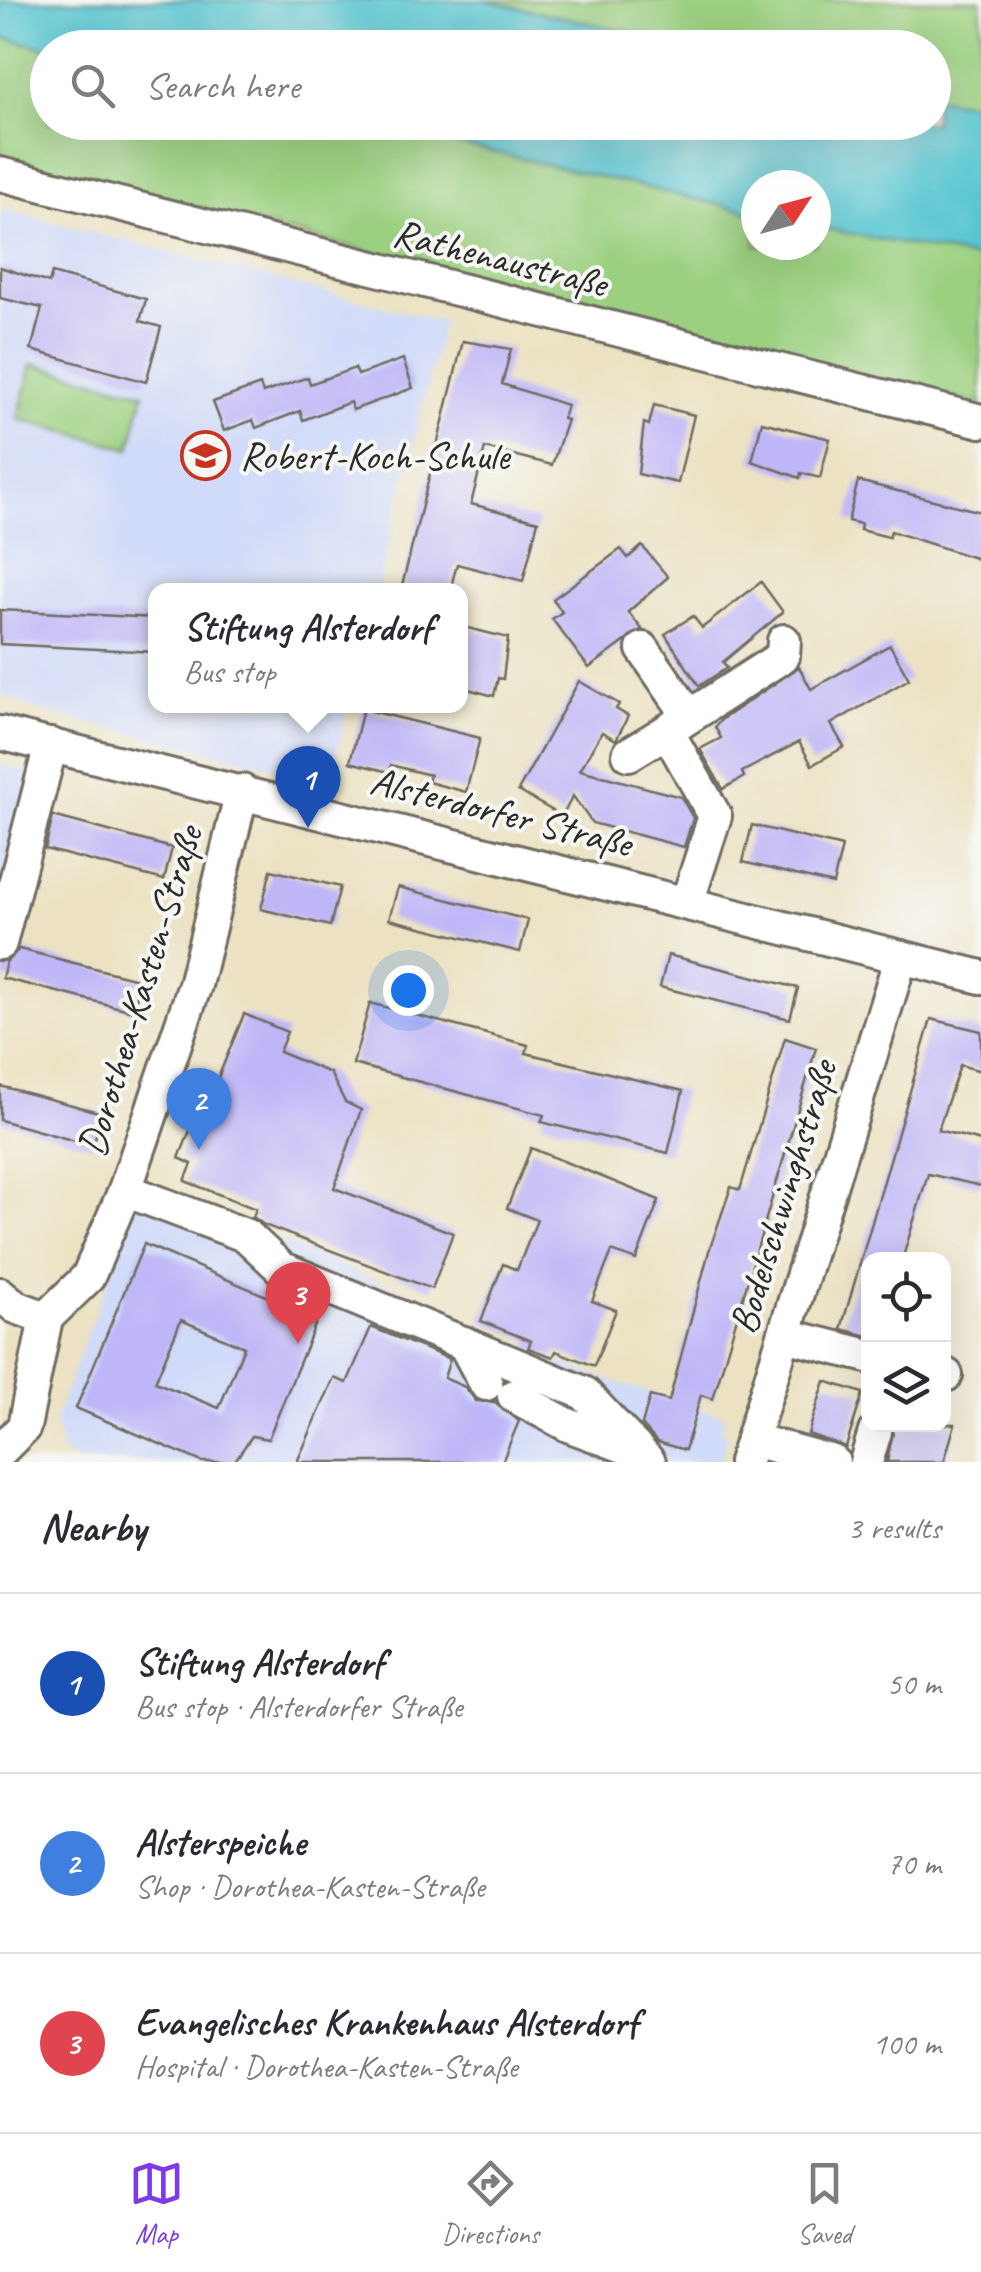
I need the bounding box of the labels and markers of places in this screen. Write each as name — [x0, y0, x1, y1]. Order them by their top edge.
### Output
school or university icon: Robert-Koch-Schule — [179, 430, 231, 482]
place label: Robert-Koch-Schule — [240, 431, 512, 481]
pin: 1 — [276, 746, 340, 828]
pin: 2 — [166, 1068, 232, 1150]
pin: 3 — [266, 1262, 330, 1344]

